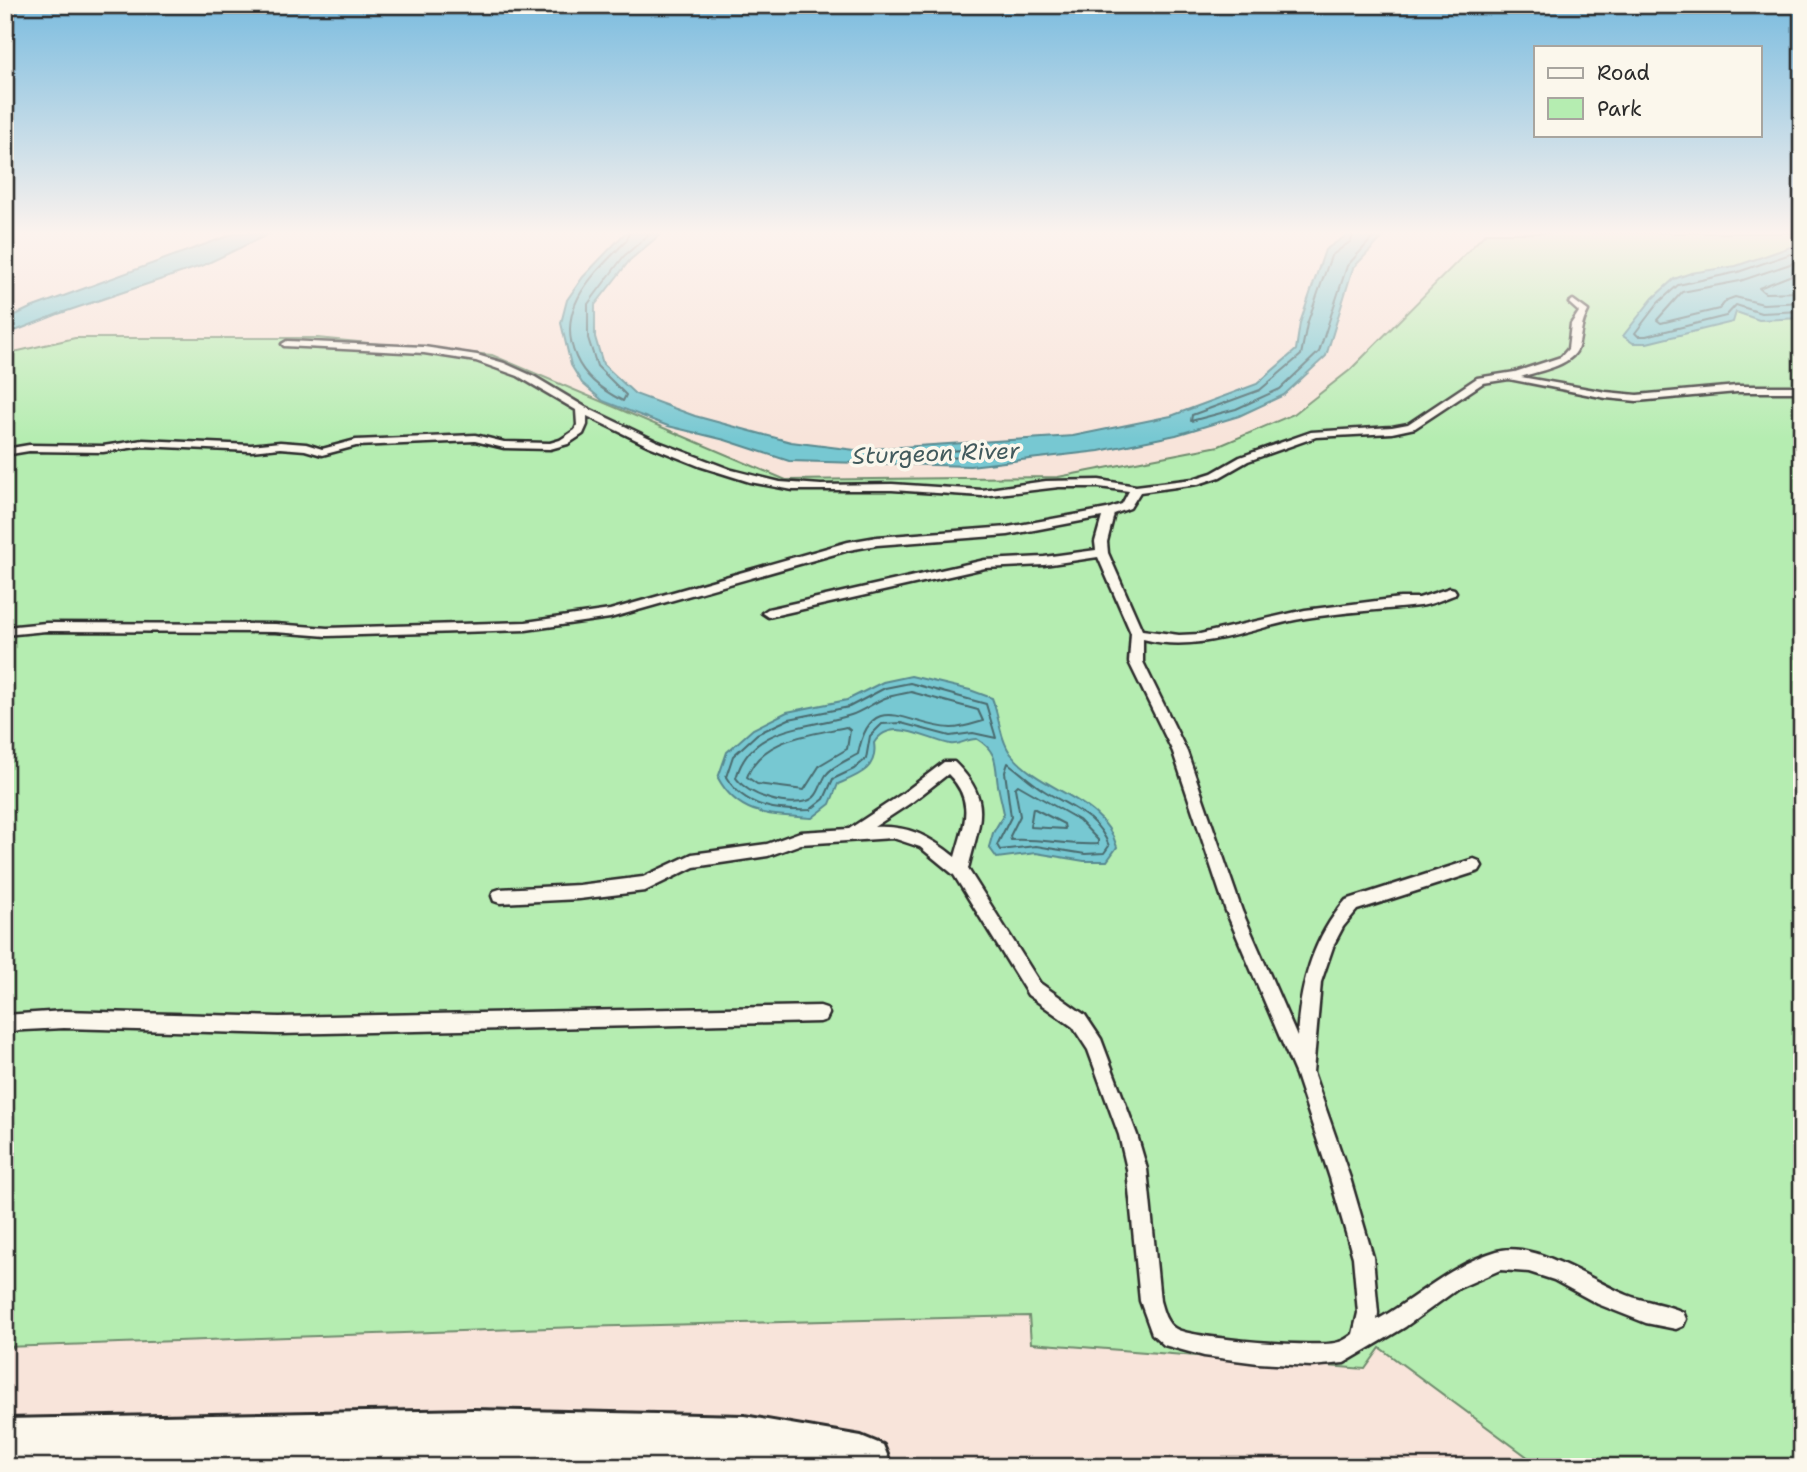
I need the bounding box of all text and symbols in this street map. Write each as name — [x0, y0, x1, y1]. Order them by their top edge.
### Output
legend — [1534, 46, 1762, 136]
text: Road — [1597, 59, 1650, 87]
text: Park — [1597, 95, 1642, 123]
water label: Sturgeon River — [852, 435, 1021, 471]

